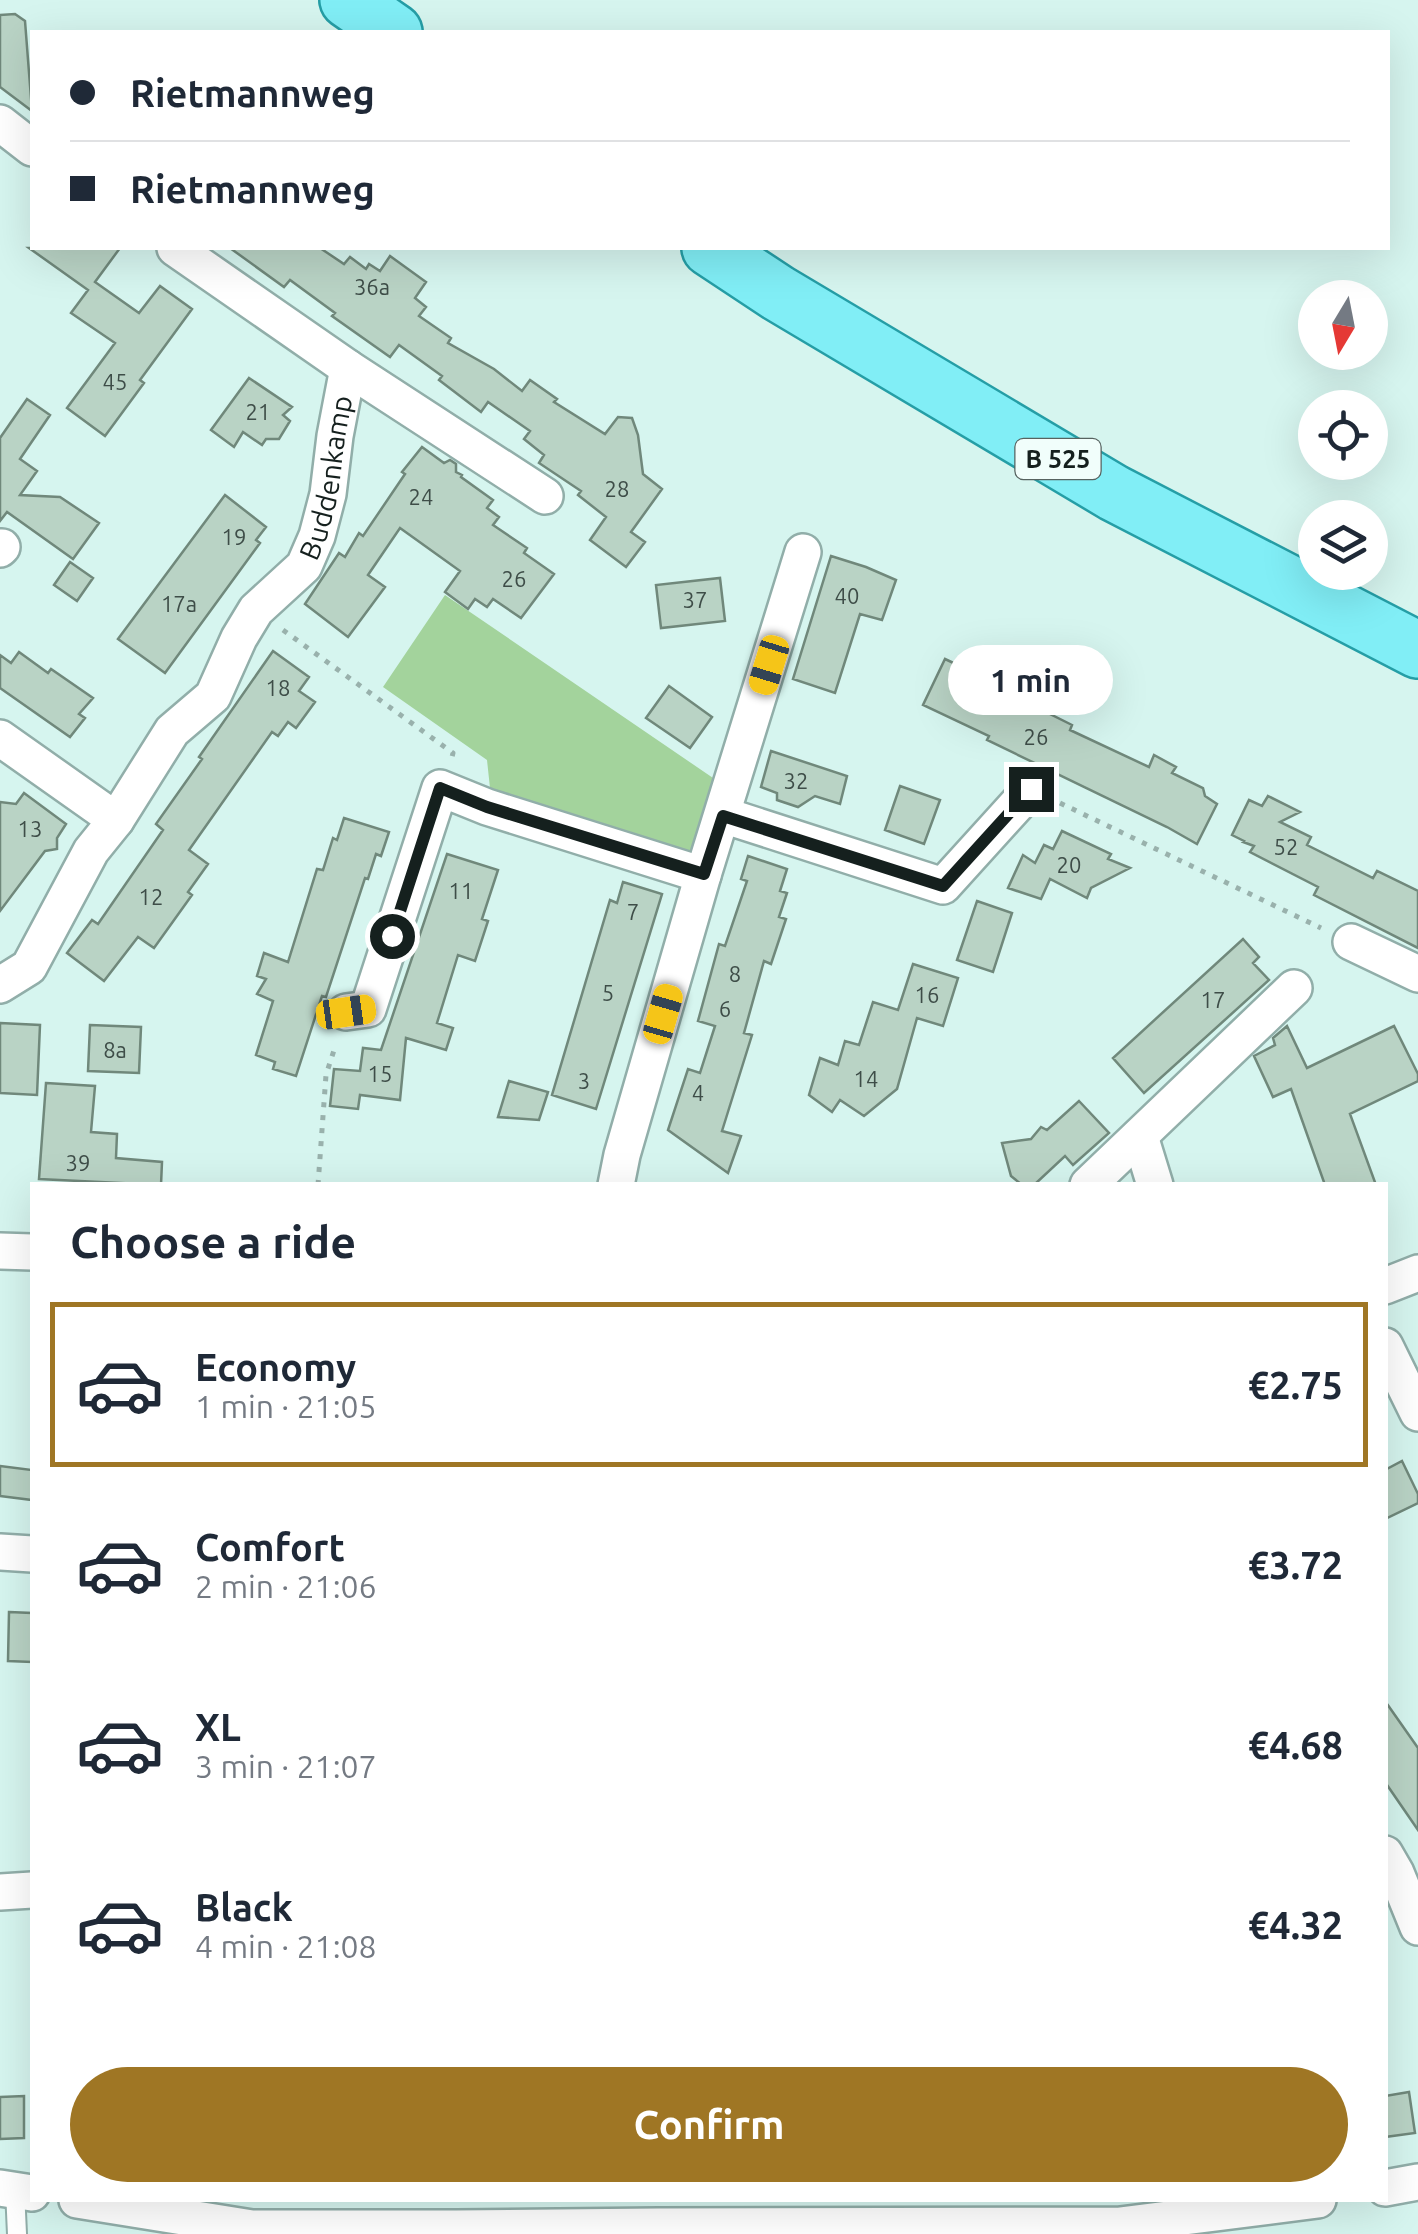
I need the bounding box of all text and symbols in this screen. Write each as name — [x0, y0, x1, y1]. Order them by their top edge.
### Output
text: Rietmannweg — [130, 72, 375, 114]
text: Rietmannweg — [130, 168, 375, 210]
house number: 36a — [354, 274, 390, 299]
north arrow — [1298, 280, 1388, 370]
map controls — [1298, 280, 1388, 590]
house number: 45 — [103, 369, 127, 394]
button: locate — [1298, 390, 1388, 480]
street label: Buddenkamp — [293, 393, 357, 564]
house number: 21 — [246, 399, 270, 424]
road number: B 525 — [1016, 439, 1100, 479]
house number: 28 — [605, 476, 629, 501]
house number: 24 — [409, 484, 433, 509]
button: layers — [1298, 500, 1388, 590]
house number: 19 — [222, 524, 246, 549]
house number: 26 — [502, 566, 526, 591]
house number: 40 — [835, 583, 859, 608]
house number: 37 — [683, 587, 707, 612]
house number: 17a — [161, 591, 197, 616]
car — [746, 632, 792, 698]
callout: 1 min — [948, 644, 1114, 714]
text: 1 min — [990, 662, 1071, 698]
house number: 18 — [266, 675, 290, 700]
house number: 26 — [1024, 724, 1048, 749]
route end — [1009, 767, 1054, 812]
house number: 32 — [784, 768, 808, 793]
house number: 13 — [18, 816, 42, 841]
house number: 52 — [1274, 834, 1298, 859]
house number: 20 — [1057, 852, 1081, 877]
house number: 11 — [449, 878, 473, 903]
house number: 12 — [139, 884, 163, 909]
house number: 7 — [627, 899, 639, 924]
route start — [370, 914, 415, 959]
house number: 8 — [729, 961, 741, 986]
house number: 5 — [602, 980, 614, 1005]
car — [640, 981, 686, 1047]
house number: 16 — [915, 982, 939, 1007]
house number: 17 — [1201, 987, 1225, 1012]
car — [314, 993, 378, 1031]
house number: 6 — [719, 996, 731, 1021]
house number: 8a — [103, 1037, 127, 1062]
house number: 15 — [368, 1061, 392, 1086]
house number: 14 — [854, 1066, 878, 1091]
house number: 3 — [578, 1068, 590, 1093]
house number: 4 — [692, 1080, 704, 1105]
house number: 39 — [66, 1150, 90, 1175]
text: Choose a ride — [70, 1216, 356, 1267]
icon: car — [75, 1340, 165, 1430]
text: Economy — [195, 1346, 356, 1388]
text: €2.75 — [1248, 1364, 1343, 1406]
text: 1 min · 21:05 — [195, 1388, 377, 1424]
icon: car — [75, 1520, 165, 1610]
text: Comfort — [195, 1526, 345, 1568]
text: €3.72 — [1248, 1544, 1343, 1586]
text: 2 min · 21:06 — [195, 1568, 377, 1604]
icon: car — [75, 1700, 165, 1790]
text: XL — [195, 1706, 241, 1748]
text: €4.68 — [1248, 1724, 1343, 1766]
text: 3 min · 21:07 — [195, 1748, 377, 1784]
icon: car — [75, 1880, 165, 1970]
text: Black — [195, 1886, 293, 1928]
text: €4.32 — [1248, 1904, 1343, 1946]
text: 4 min · 21:08 — [195, 1928, 377, 1964]
button: Confirm — [70, 2067, 1348, 2182]

